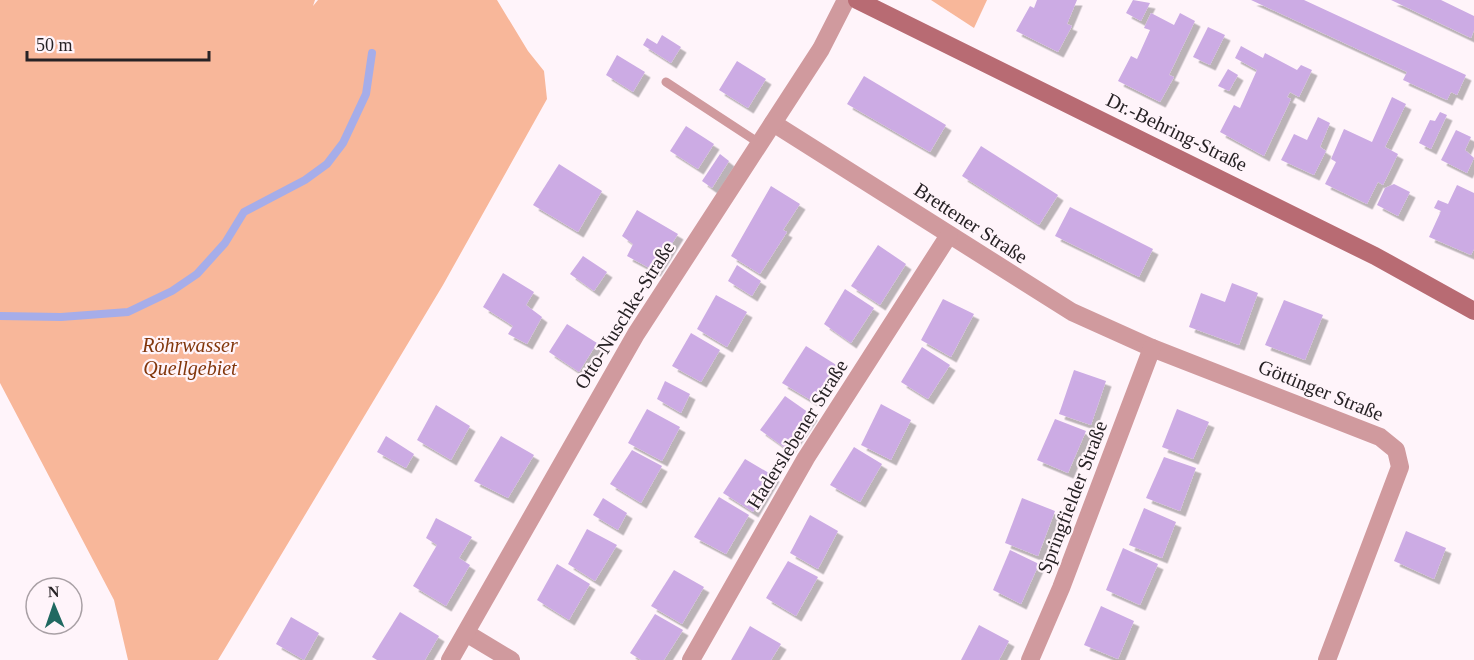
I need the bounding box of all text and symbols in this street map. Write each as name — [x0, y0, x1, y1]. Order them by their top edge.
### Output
scale bar — [27, 24, 208, 62]
text: 50 m — [36, 35, 73, 55]
street label: Dr.-Behring-Straße — [1103, 88, 1251, 177]
street label: Brettener Straße — [910, 178, 1032, 268]
street label: Otto-Nuschke-Straße — [570, 237, 678, 393]
park label: Röhrwasser Quellgebiet — [141, 334, 238, 380]
street label: Haderslebener Straße — [742, 355, 852, 513]
street label: Göttinger Straße — [1255, 355, 1387, 426]
street label: Springfielder Straße — [1033, 418, 1112, 577]
north arrow — [24, 576, 84, 636]
text: N — [47, 583, 60, 600]

